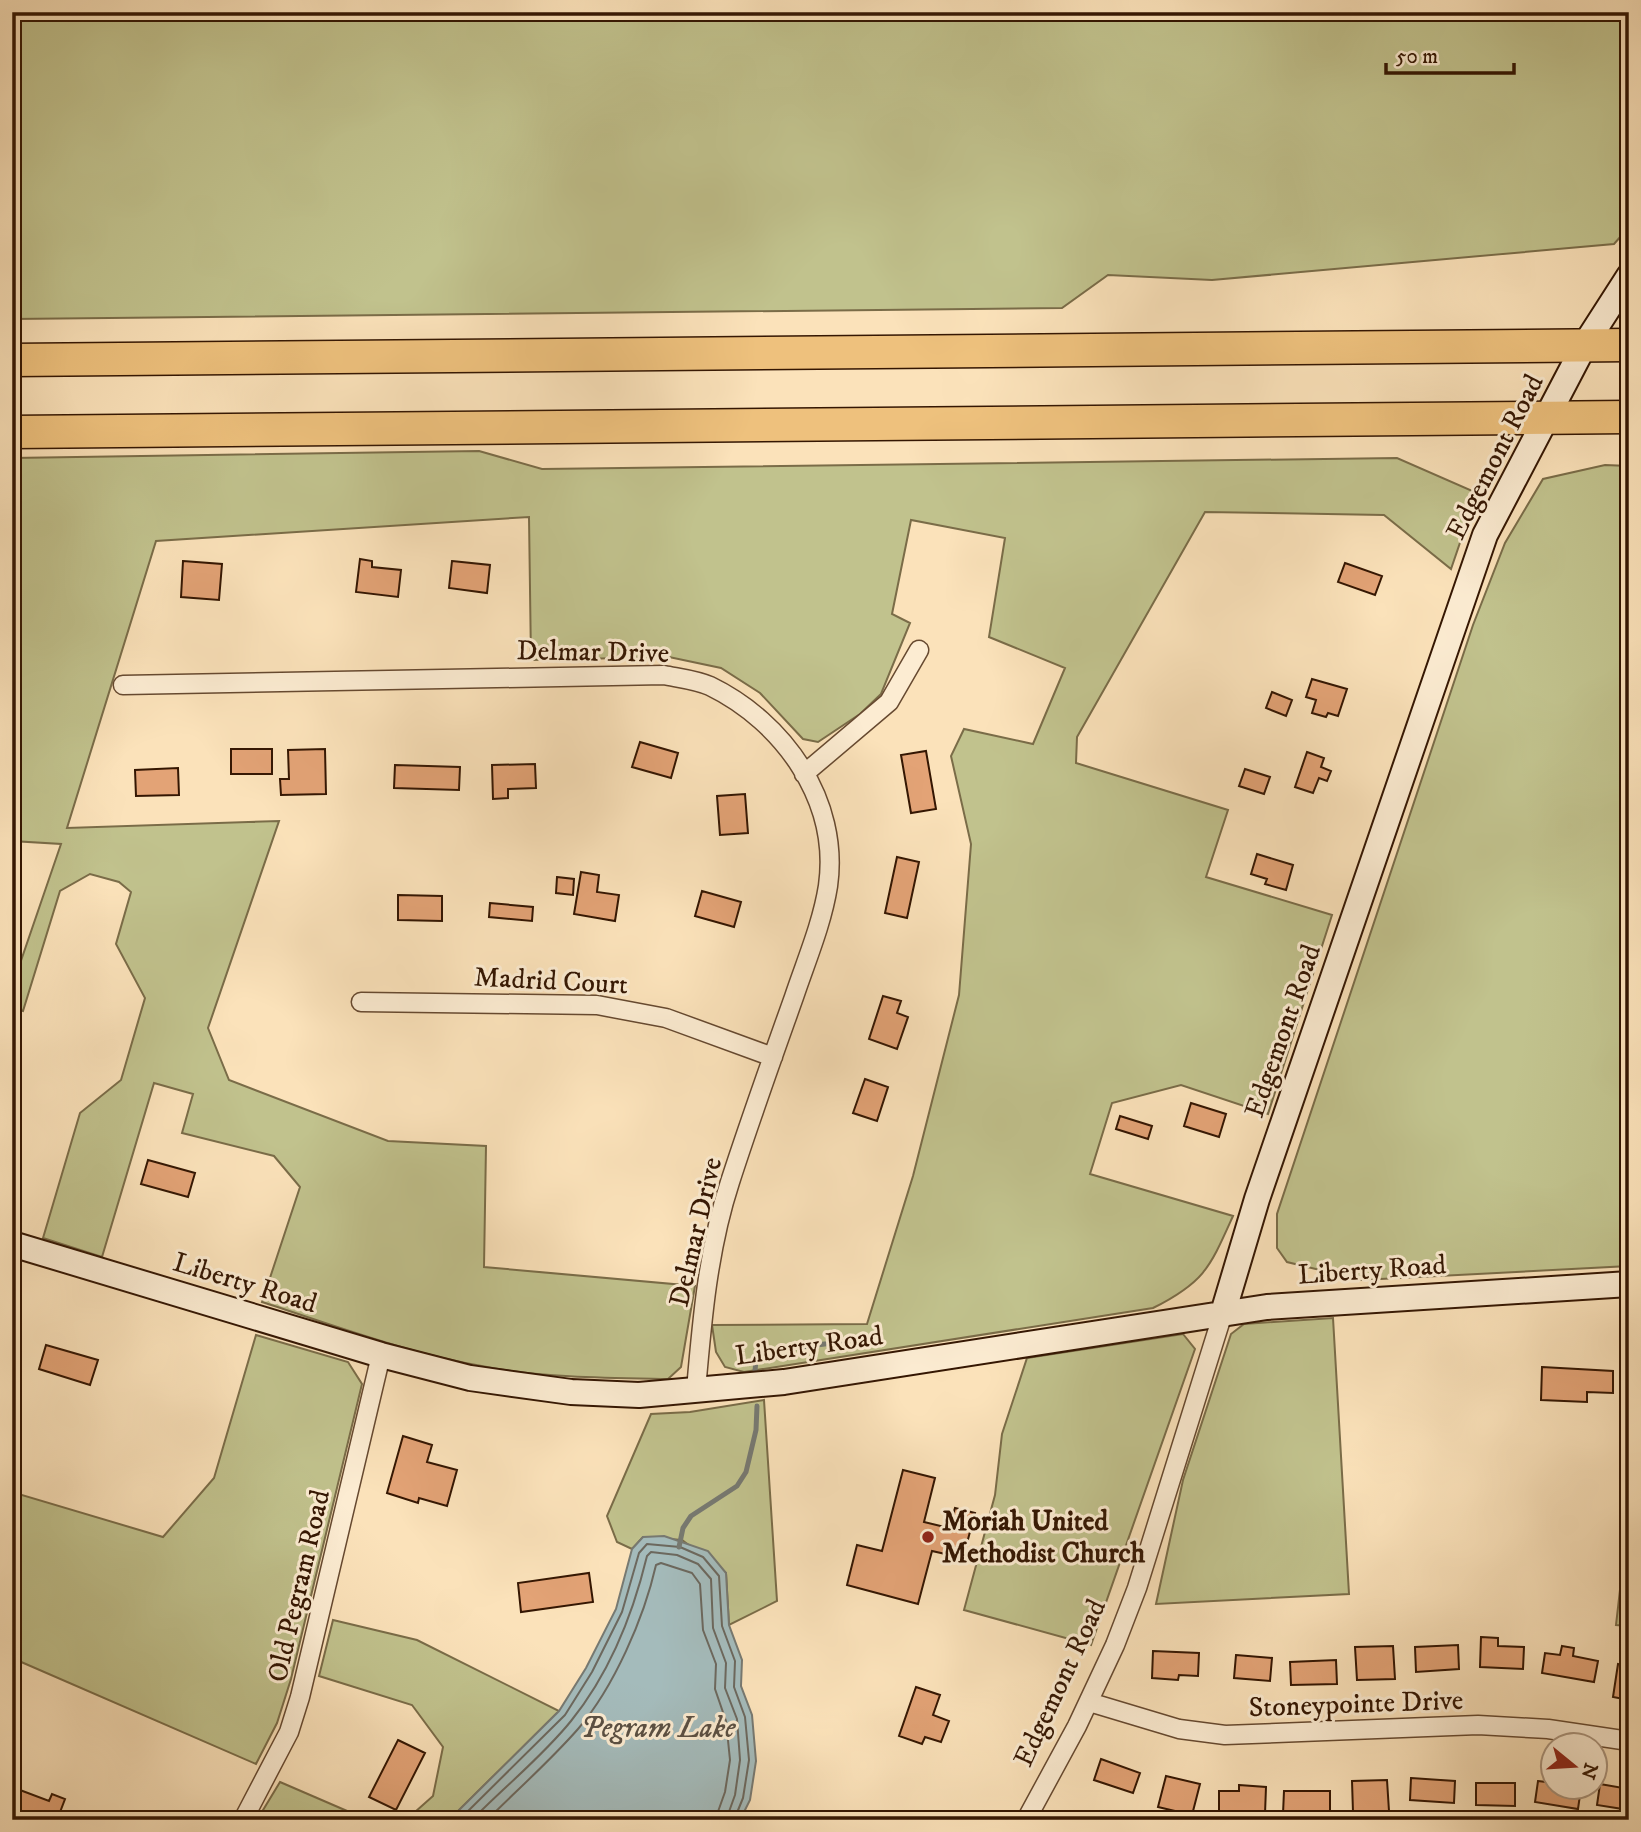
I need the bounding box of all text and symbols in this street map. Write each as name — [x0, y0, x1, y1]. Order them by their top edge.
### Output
scale bar — [1386, 32, 1513, 76]
text: 50 m — [1396, 44, 1438, 70]
street label: Edgemont Road — [1438, 368, 1552, 546]
street label: Delmar Drive — [516, 633, 670, 671]
street label: Edgemont Road — [1237, 940, 1329, 1122]
street label: Madrid Court — [473, 959, 629, 1003]
street label: Delmar Drive — [662, 1154, 730, 1310]
street label: Liberty Road — [169, 1245, 321, 1321]
street label: Liberty Road — [1297, 1247, 1447, 1293]
street label: Liberty Road — [733, 1318, 885, 1374]
street label: Old Pegram Road — [260, 1486, 338, 1686]
place label: Moriah United Methodist Church — [942, 1504, 1146, 1571]
marker: Moriah United Methodist Church — [920, 1529, 936, 1545]
street label: Edgemont Road — [1006, 1594, 1114, 1772]
street label: Stoneypointe Drive — [1248, 1683, 1464, 1725]
water label: Pegram Lake — [581, 1710, 736, 1747]
north arrow — [1540, 1730, 1610, 1800]
text: N — [1575, 1760, 1602, 1782]

